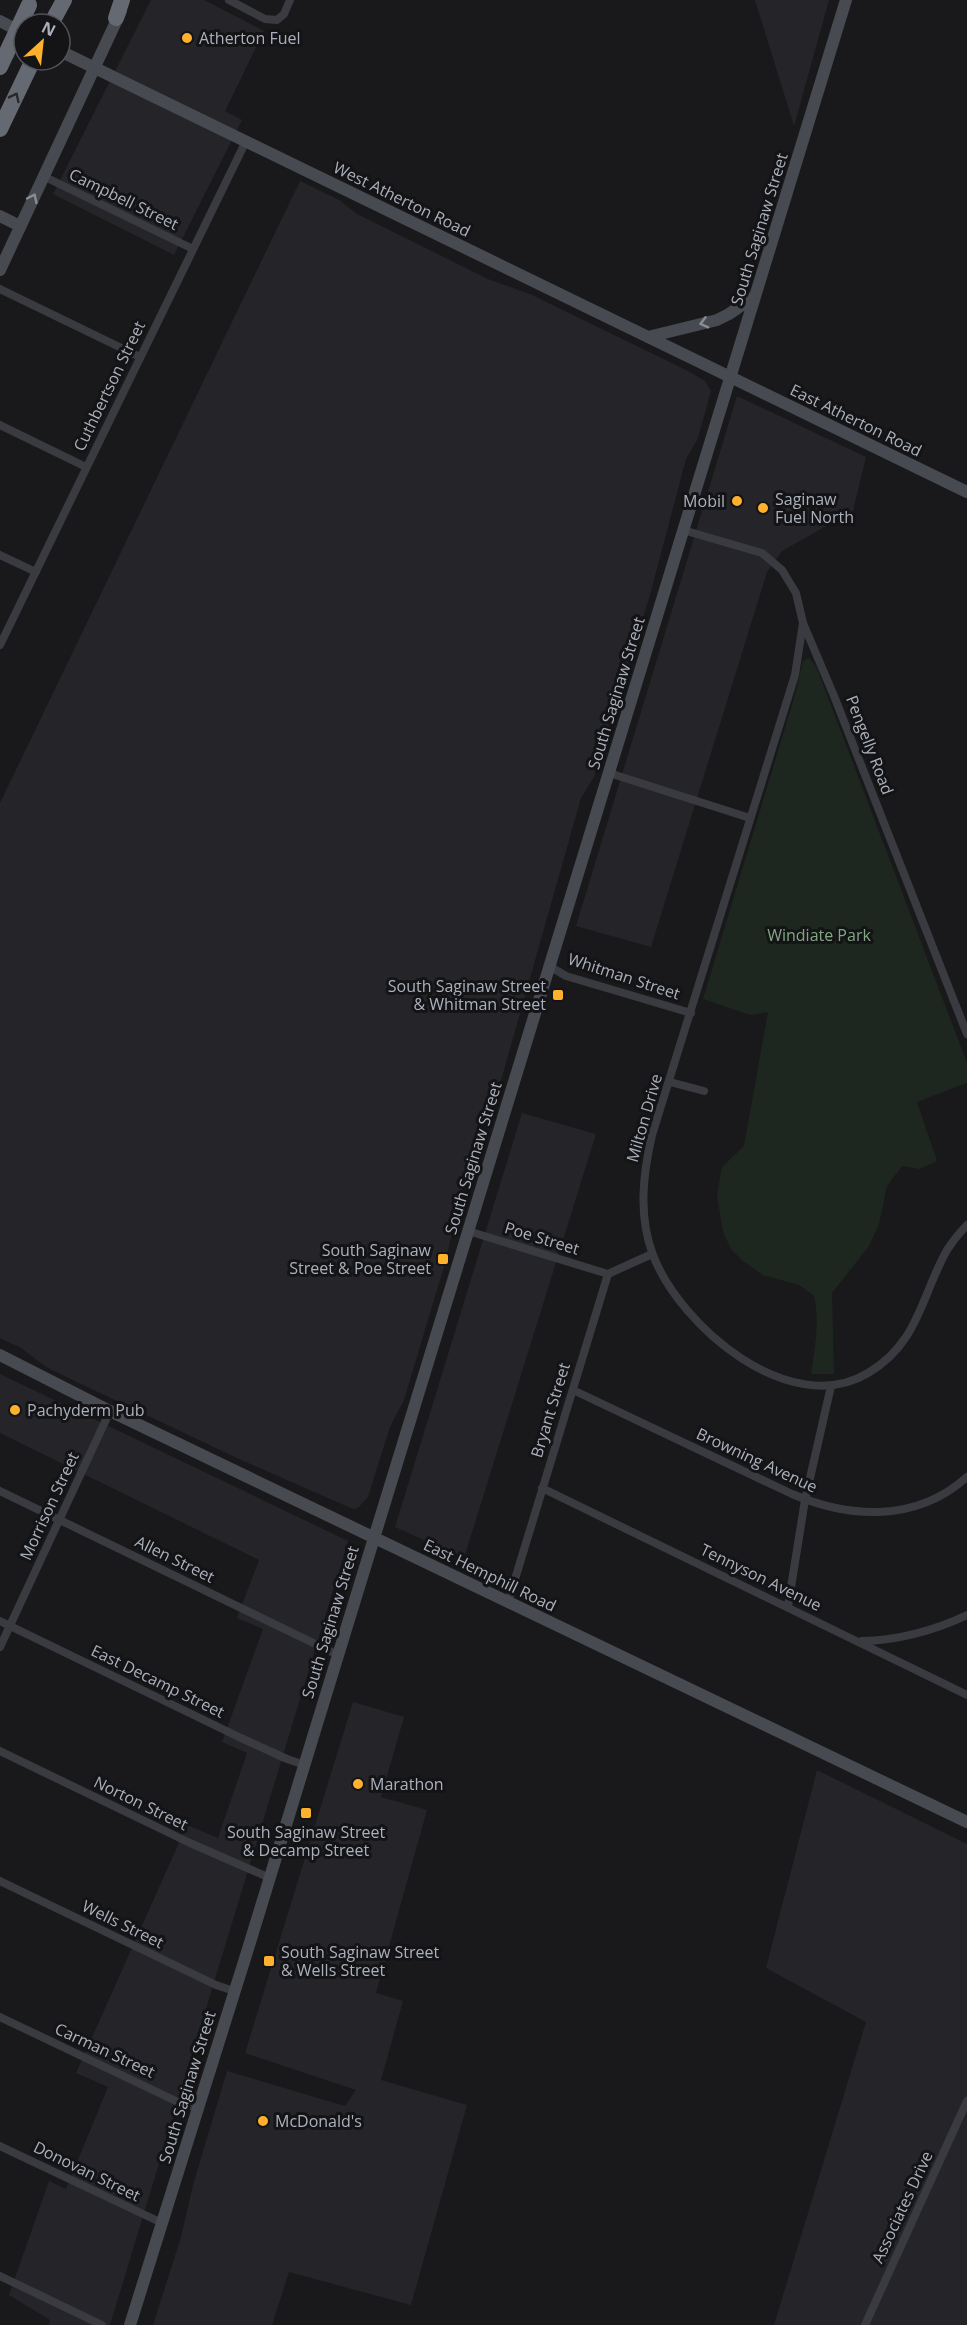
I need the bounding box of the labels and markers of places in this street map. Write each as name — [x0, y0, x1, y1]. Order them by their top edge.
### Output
place label: Atherton Fuel — [199, 27, 301, 49]
marker: Atherton Fuel — [180, 31, 194, 45]
place label: Saginaw Fuel North — [775, 488, 854, 528]
place label: Mobil — [683, 490, 725, 512]
marker: Mobil — [730, 494, 744, 508]
marker: Saginaw Fuel North — [756, 501, 770, 515]
place label: South Saginaw Street & Whitman Street — [388, 975, 546, 1015]
marker: South Saginaw Street & Whitman Street — [551, 988, 565, 1002]
place label: South Saginaw Street & Poe Street — [289, 1239, 432, 1279]
marker: South Saginaw Street & Poe Street — [436, 1252, 450, 1266]
place label: Pachyderm Pub — [27, 1399, 145, 1421]
marker: Pachyderm Pub — [8, 1403, 22, 1417]
place label: Marathon — [370, 1773, 444, 1795]
marker: Marathon — [351, 1777, 365, 1791]
marker: South Saginaw Street & Decamp Street — [299, 1806, 313, 1820]
place label: South Saginaw Street & Decamp Street — [227, 1821, 385, 1861]
place label: South Saginaw Street & Wells Street — [281, 1941, 440, 1981]
marker: South Saginaw Street & Wells Street — [262, 1954, 276, 1968]
place label: McDonald's — [275, 2110, 362, 2132]
marker: McDonald's — [256, 2114, 270, 2128]

